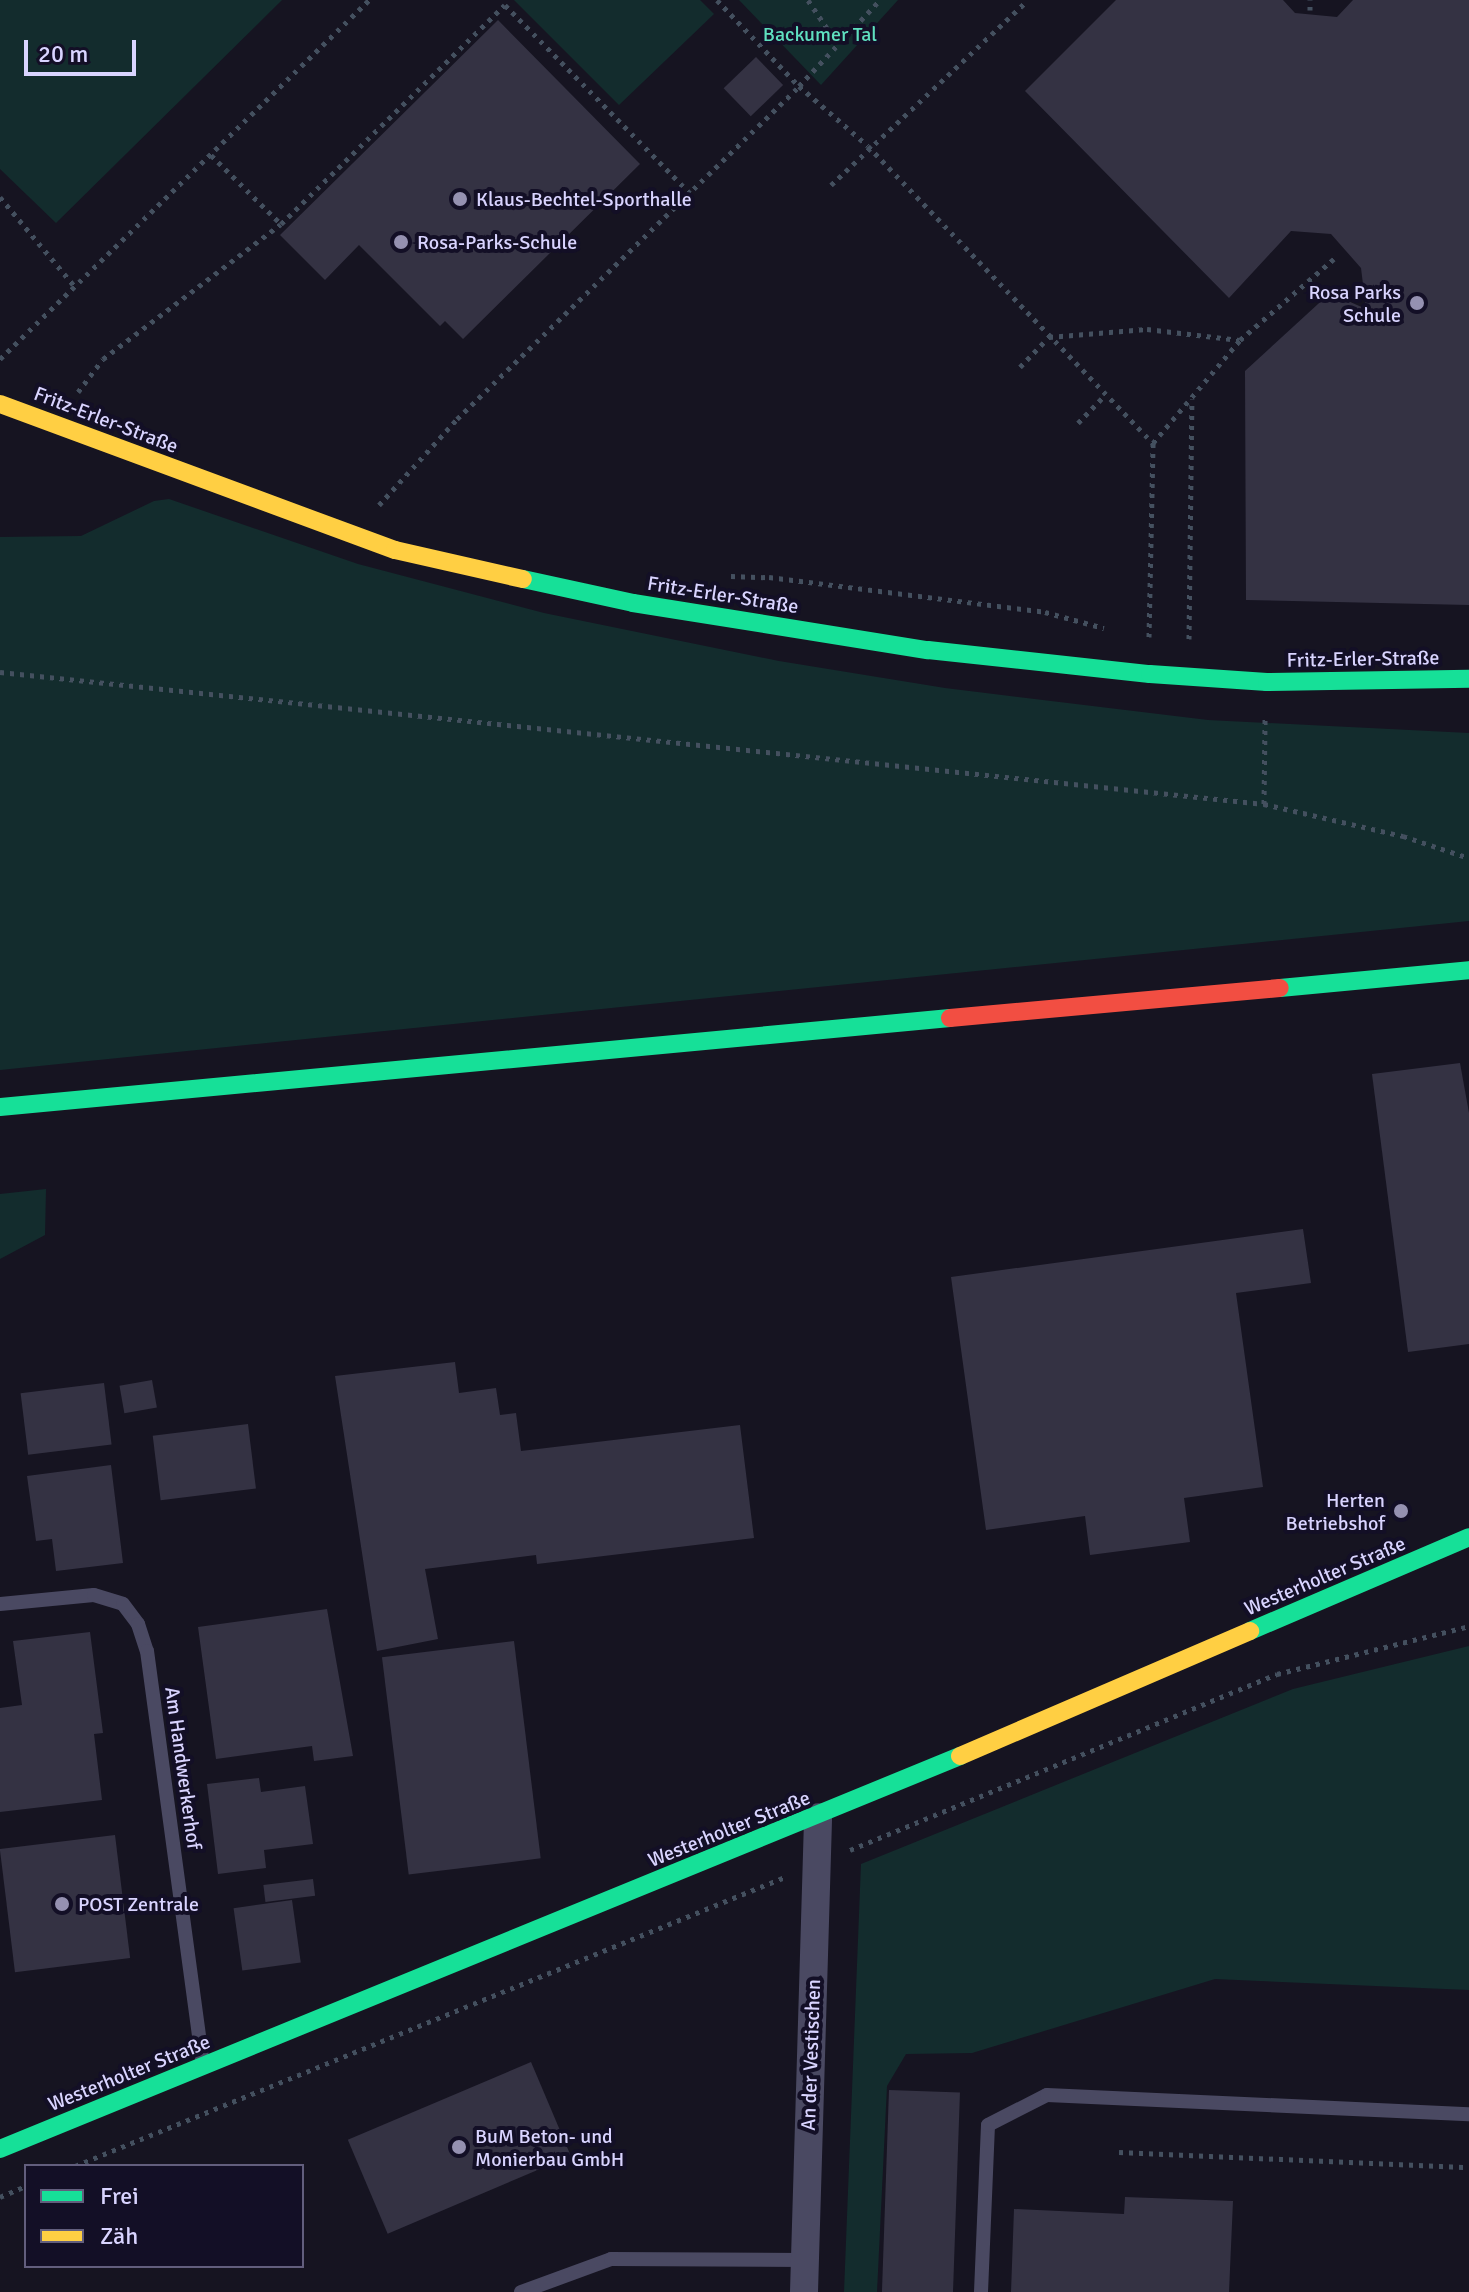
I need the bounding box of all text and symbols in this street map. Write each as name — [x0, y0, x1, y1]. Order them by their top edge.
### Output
park label: Backumer Tal — [763, 22, 877, 46]
scale bar — [28, 24, 140, 74]
text: 20 m — [38, 39, 88, 69]
place label: Klaus-Bechtel-Sporthalle — [476, 187, 692, 211]
marker: Klaus-Bechtel-Sporthalle — [451, 190, 469, 208]
place label: Rosa-Parks-Schule — [417, 230, 577, 254]
marker: Rosa-Parks-Schule — [392, 233, 410, 251]
place label: Rosa Parks Schule — [1308, 280, 1401, 327]
marker: Rosa Parks Schule — [1408, 294, 1426, 312]
street label: Fritz-Erler-Straße — [30, 381, 182, 459]
street label: Fritz-Erler-Straße — [646, 571, 800, 619]
street label: Fritz-Erler-Straße — [1286, 646, 1440, 672]
place label: Herten Betriebshof — [1286, 1488, 1385, 1535]
marker: Herten Betriebshof — [1392, 1502, 1410, 1520]
street label: Westerholter Straße — [1241, 1531, 1409, 1621]
street label: Am Handwerkerhof — [160, 1685, 206, 1851]
street label: Westerholter Straße — [644, 1786, 814, 1872]
place label: POST Zentrale — [78, 1892, 199, 1916]
marker: POST Zentrale — [53, 1895, 71, 1913]
street label: An der Vestischen — [796, 1979, 826, 2131]
street label: Westerholter Straße — [44, 2030, 214, 2116]
place label: BuM Beton- und Monierbau GmbH — [475, 2124, 624, 2171]
marker: BuM Beton- und Monierbau GmbH — [450, 2138, 468, 2156]
legend — [24, 2164, 304, 2268]
text: Frei — [100, 2181, 139, 2211]
text: Zäh — [100, 2221, 138, 2251]

